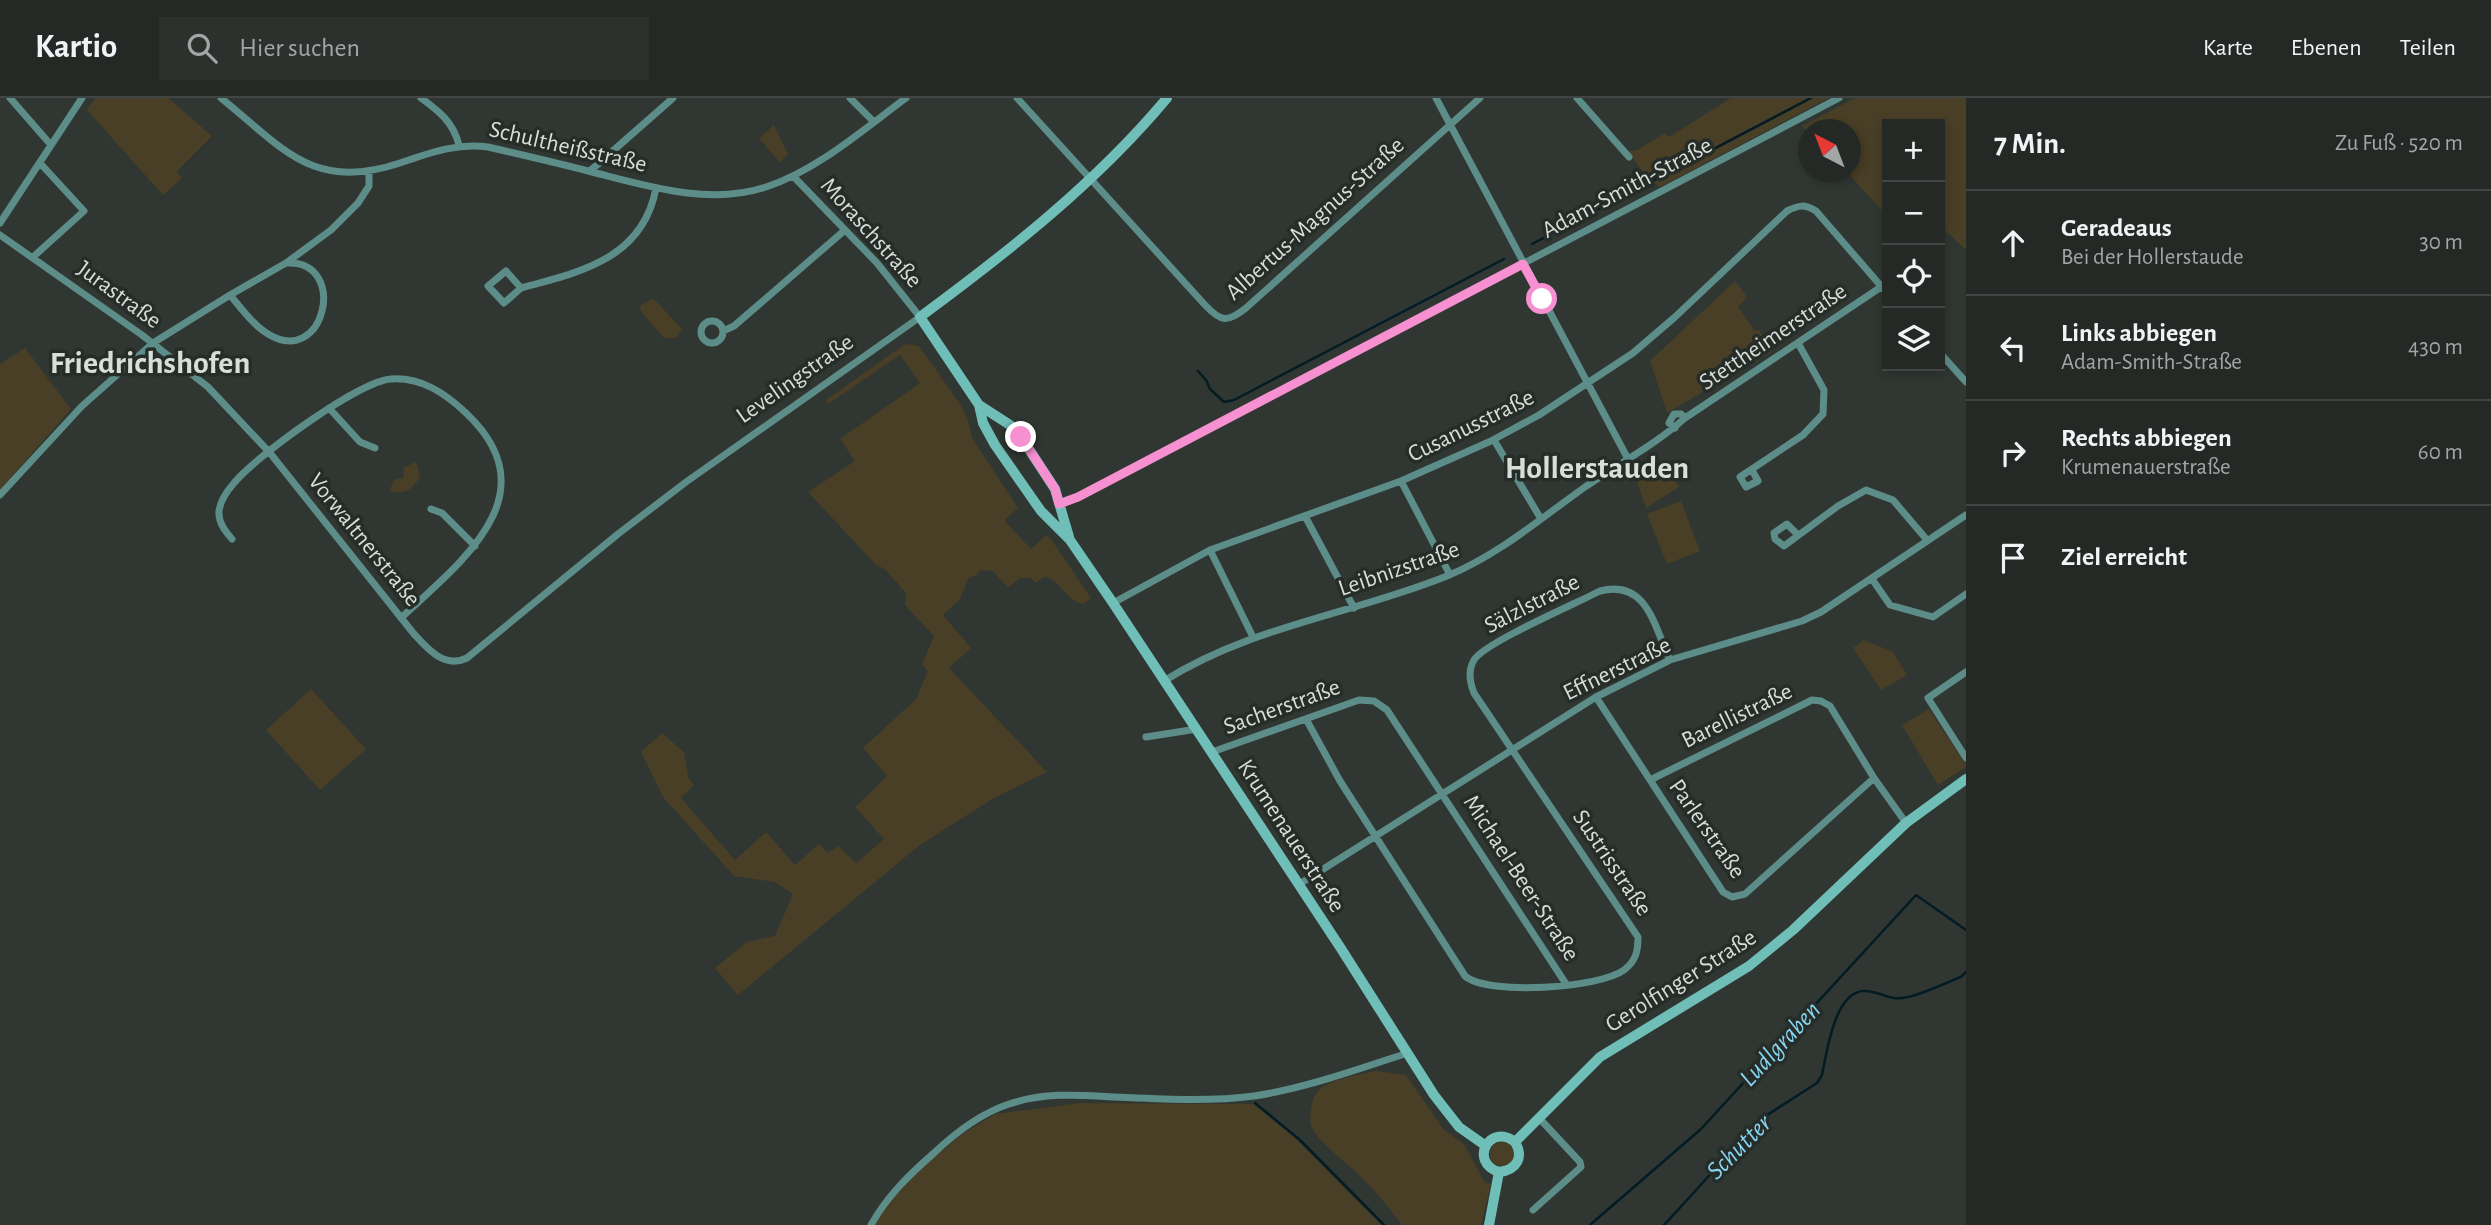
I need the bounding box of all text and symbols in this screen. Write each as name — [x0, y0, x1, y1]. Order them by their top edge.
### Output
search box — [159, 17, 649, 80]
icon: search — [183, 29, 221, 67]
text: Kartio — [35, 31, 117, 64]
text: Hier suchen — [239, 35, 360, 61]
text: Karte — [2203, 36, 2253, 60]
text: Ebenen — [2291, 36, 2362, 60]
text: Teilen — [2400, 36, 2456, 60]
street label: Schultheißstraße — [487, 117, 649, 177]
north arrow — [1798, 119, 1861, 182]
map controls — [1882, 119, 1945, 371]
button: + — [1882, 119, 1945, 182]
text: 7 Min. — [1994, 129, 2066, 159]
text: Zu Fuß · 520 m — [2335, 132, 2463, 155]
street label: Albertus-Magnus-Straße — [1221, 133, 1409, 305]
street label: Adam-Smith-Straße — [1538, 133, 1716, 243]
street label: Moraschstraße — [816, 173, 926, 293]
button: − — [1882, 182, 1945, 245]
text: Geradeaus — [2061, 215, 2172, 241]
icon: ahead — [1994, 224, 2032, 262]
text: 30 m — [2419, 231, 2463, 254]
button: locate — [1882, 245, 1945, 308]
text: Bei der Hollerstaude — [2061, 246, 2243, 269]
street label: Jurastraße — [73, 257, 165, 333]
street label: Stettheimerstraße — [1695, 279, 1851, 395]
route start — [1526, 283, 1557, 314]
button: layers — [1882, 308, 1945, 371]
text: Links abbiegen — [2061, 320, 2217, 346]
icon: left — [1994, 329, 2032, 367]
street label: Levelingstraße — [732, 330, 858, 428]
text: 430 m — [2408, 336, 2463, 359]
district label: Friedrichshofen — [50, 347, 250, 379]
text: Adam-Smith-Straße — [2061, 351, 2242, 374]
street label: Cusanusstraße — [1404, 385, 1538, 467]
route end — [1005, 421, 1036, 452]
text: Rechts abbiegen — [2061, 425, 2232, 451]
icon: right — [1994, 434, 2032, 472]
text: 60 m — [2418, 441, 2463, 464]
district label: Hollerstauden — [1505, 452, 1689, 484]
text: Krumenauerstraße — [2061, 456, 2231, 479]
street label: Vorwaltnerstraße — [303, 469, 425, 611]
street label: Leibnizstraße — [1335, 537, 1463, 601]
icon: arrive — [1994, 539, 2032, 577]
text: Ziel erreicht — [2061, 544, 2187, 570]
street label: Sälzlstraße — [1481, 570, 1583, 638]
street label: Effnerstraße — [1559, 633, 1675, 705]
street label: Sacherstraße — [1221, 675, 1343, 739]
street label: Barellistraße — [1678, 679, 1796, 753]
street label: Krumenauerstraße — [1233, 755, 1349, 917]
street label: Parlerstraße — [1664, 775, 1750, 883]
street label: Michael-Beer-Straße — [1459, 791, 1583, 965]
street label: Sustrisstraße — [1568, 806, 1656, 920]
street label: Gerolfinger Straße — [1601, 925, 1761, 1037]
water label: Ludlgraben — [1735, 997, 1825, 1091]
water label: Schutter — [1702, 1109, 1777, 1184]

